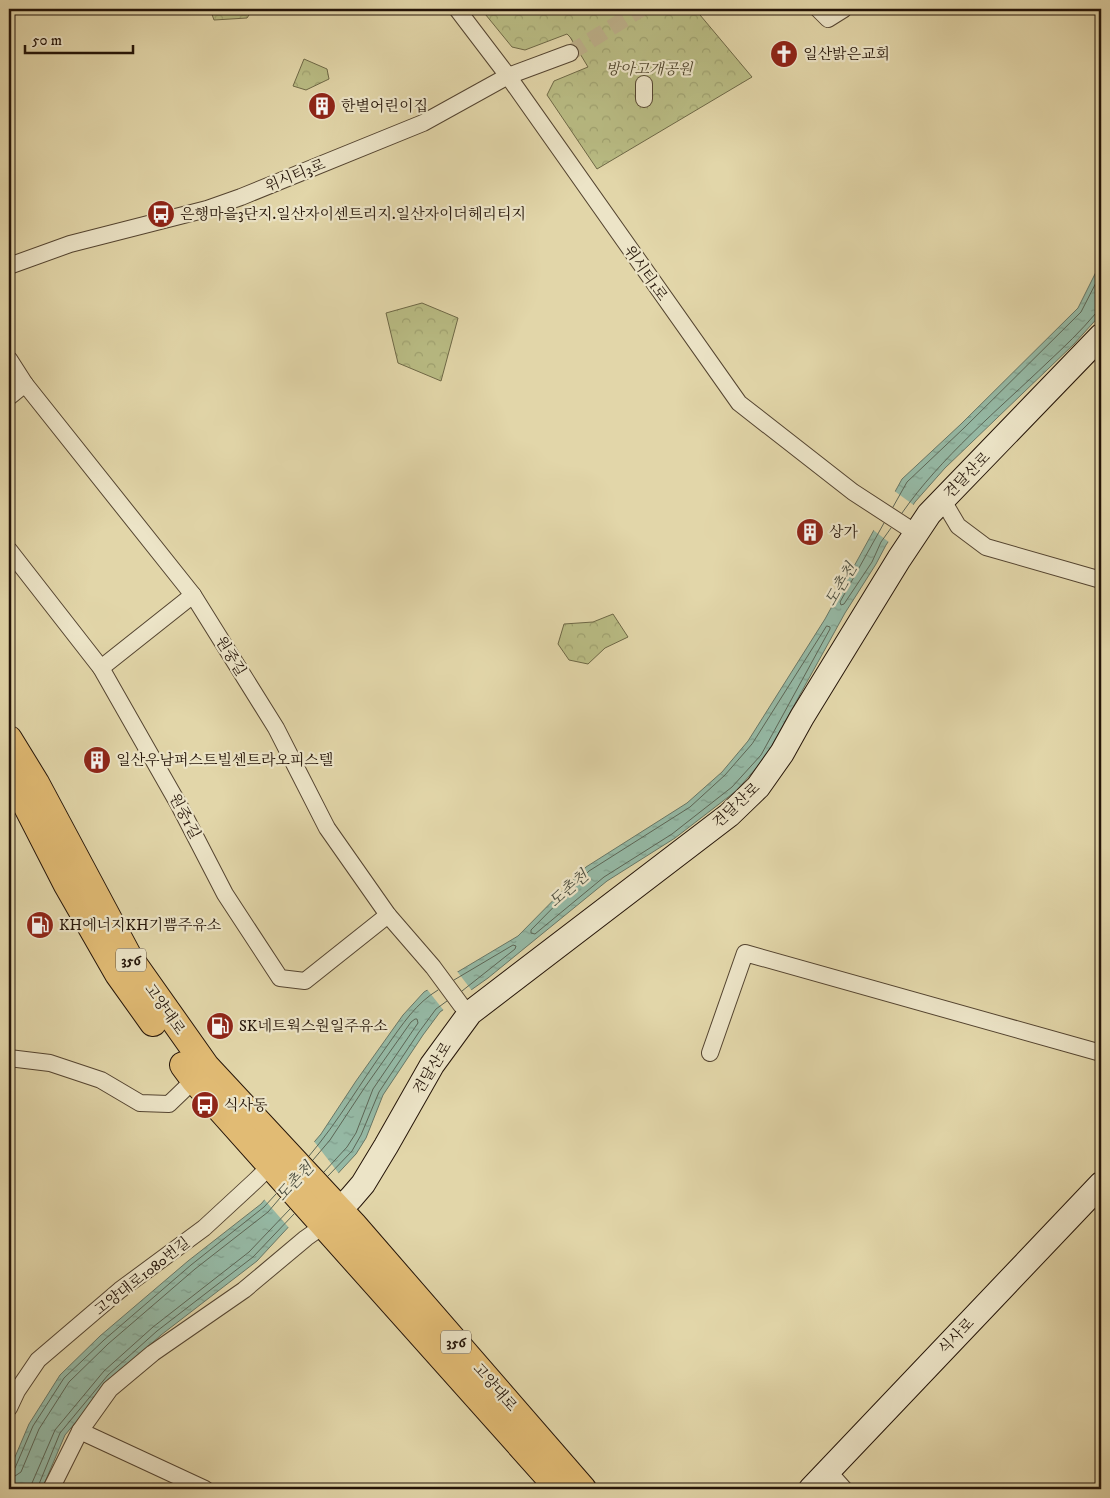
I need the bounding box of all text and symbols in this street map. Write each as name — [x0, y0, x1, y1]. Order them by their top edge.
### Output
scale bar — [25, 22, 132, 54]
text: 50 m — [32, 31, 62, 50]
church icon: 일산밝은교회 — [769, 39, 799, 69]
place label: 일산밝은교회 — [803, 45, 890, 64]
park label: 방아고개공원 — [606, 60, 694, 79]
building icon: 한별어린이집 — [307, 91, 337, 121]
place label: 한별어린이집 — [341, 97, 428, 116]
street label: 위시티3로 — [262, 155, 329, 196]
bus stop icon: 은행마을3단지.일산자이센트리지.일산자이더헤리티지 — [146, 199, 176, 229]
place label: 은행마을3단지.일산자이센트리지.일산자이더헤리티지 — [180, 205, 526, 224]
street label: 위시티1로 — [620, 242, 672, 305]
street label: 견달산로 — [940, 448, 995, 503]
building icon: 상가 — [795, 517, 825, 547]
place label: 상가 — [829, 523, 858, 542]
water label: 도촌천 — [820, 558, 862, 610]
street label: 원중길 — [211, 633, 250, 680]
building icon: 일산우남퍼스트빌센트라오피스텔 — [82, 745, 112, 775]
place label: 일산우남퍼스트빌센트라오피스텔 — [116, 751, 333, 770]
street label: 견달산로 — [709, 778, 764, 832]
street label: 원중1길 — [165, 790, 204, 842]
water label: 도촌천 — [545, 865, 594, 912]
fuel station icon: KH에너지KH기쁨주유소 — [25, 910, 55, 940]
place label: KH에너지KH기쁨주유소 — [59, 916, 222, 935]
road number: 356 — [116, 948, 146, 972]
street label: 고양대로 — [140, 980, 189, 1039]
fuel station icon: SK네트웍스원일주유소 — [205, 1011, 235, 1041]
place label: SK네트웍스원일주유소 — [239, 1017, 388, 1036]
street label: 견달산로 — [409, 1038, 456, 1098]
bus stop icon: 식사동 — [190, 1090, 220, 1120]
place label: 식사동 — [224, 1096, 268, 1115]
water label: 도촌천 — [272, 1157, 319, 1205]
street label: 고양대로1080번길 — [91, 1233, 194, 1320]
street label: 식사로 — [934, 1314, 979, 1359]
road number: 356 — [441, 1330, 471, 1354]
street label: 고양대로 — [468, 1359, 521, 1416]

